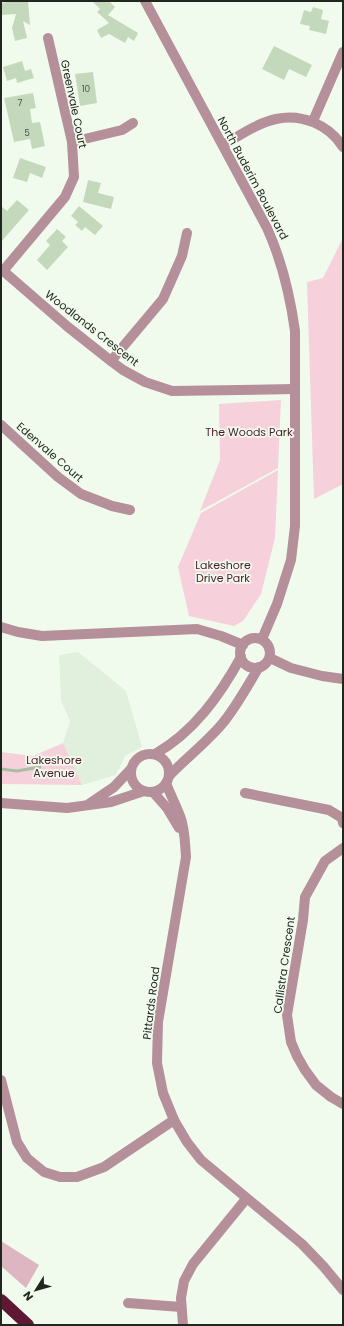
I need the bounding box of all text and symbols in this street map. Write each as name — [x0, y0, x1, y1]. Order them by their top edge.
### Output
street label: Greenvale Court — [57, 58, 91, 150]
house number: 10 — [82, 83, 91, 95]
house number: 7 — [18, 97, 23, 109]
street label: North Buderim Boulevard — [214, 114, 292, 242]
house number: 5 — [24, 127, 30, 139]
street label: Woodlands Crescent — [42, 286, 142, 370]
street label: Edenvale Court — [13, 419, 87, 485]
park label: The Woods Park — [205, 424, 293, 440]
park label: Lakeshore Drive Park — [195, 557, 251, 586]
park label: Lakeshore Avenue — [26, 752, 82, 781]
street label: Callistra Crescent — [269, 915, 299, 1015]
street label: Pittards Road — [139, 966, 163, 1040]
north arrow — [16, 1270, 56, 1310]
text: N — [19, 1288, 37, 1304]

